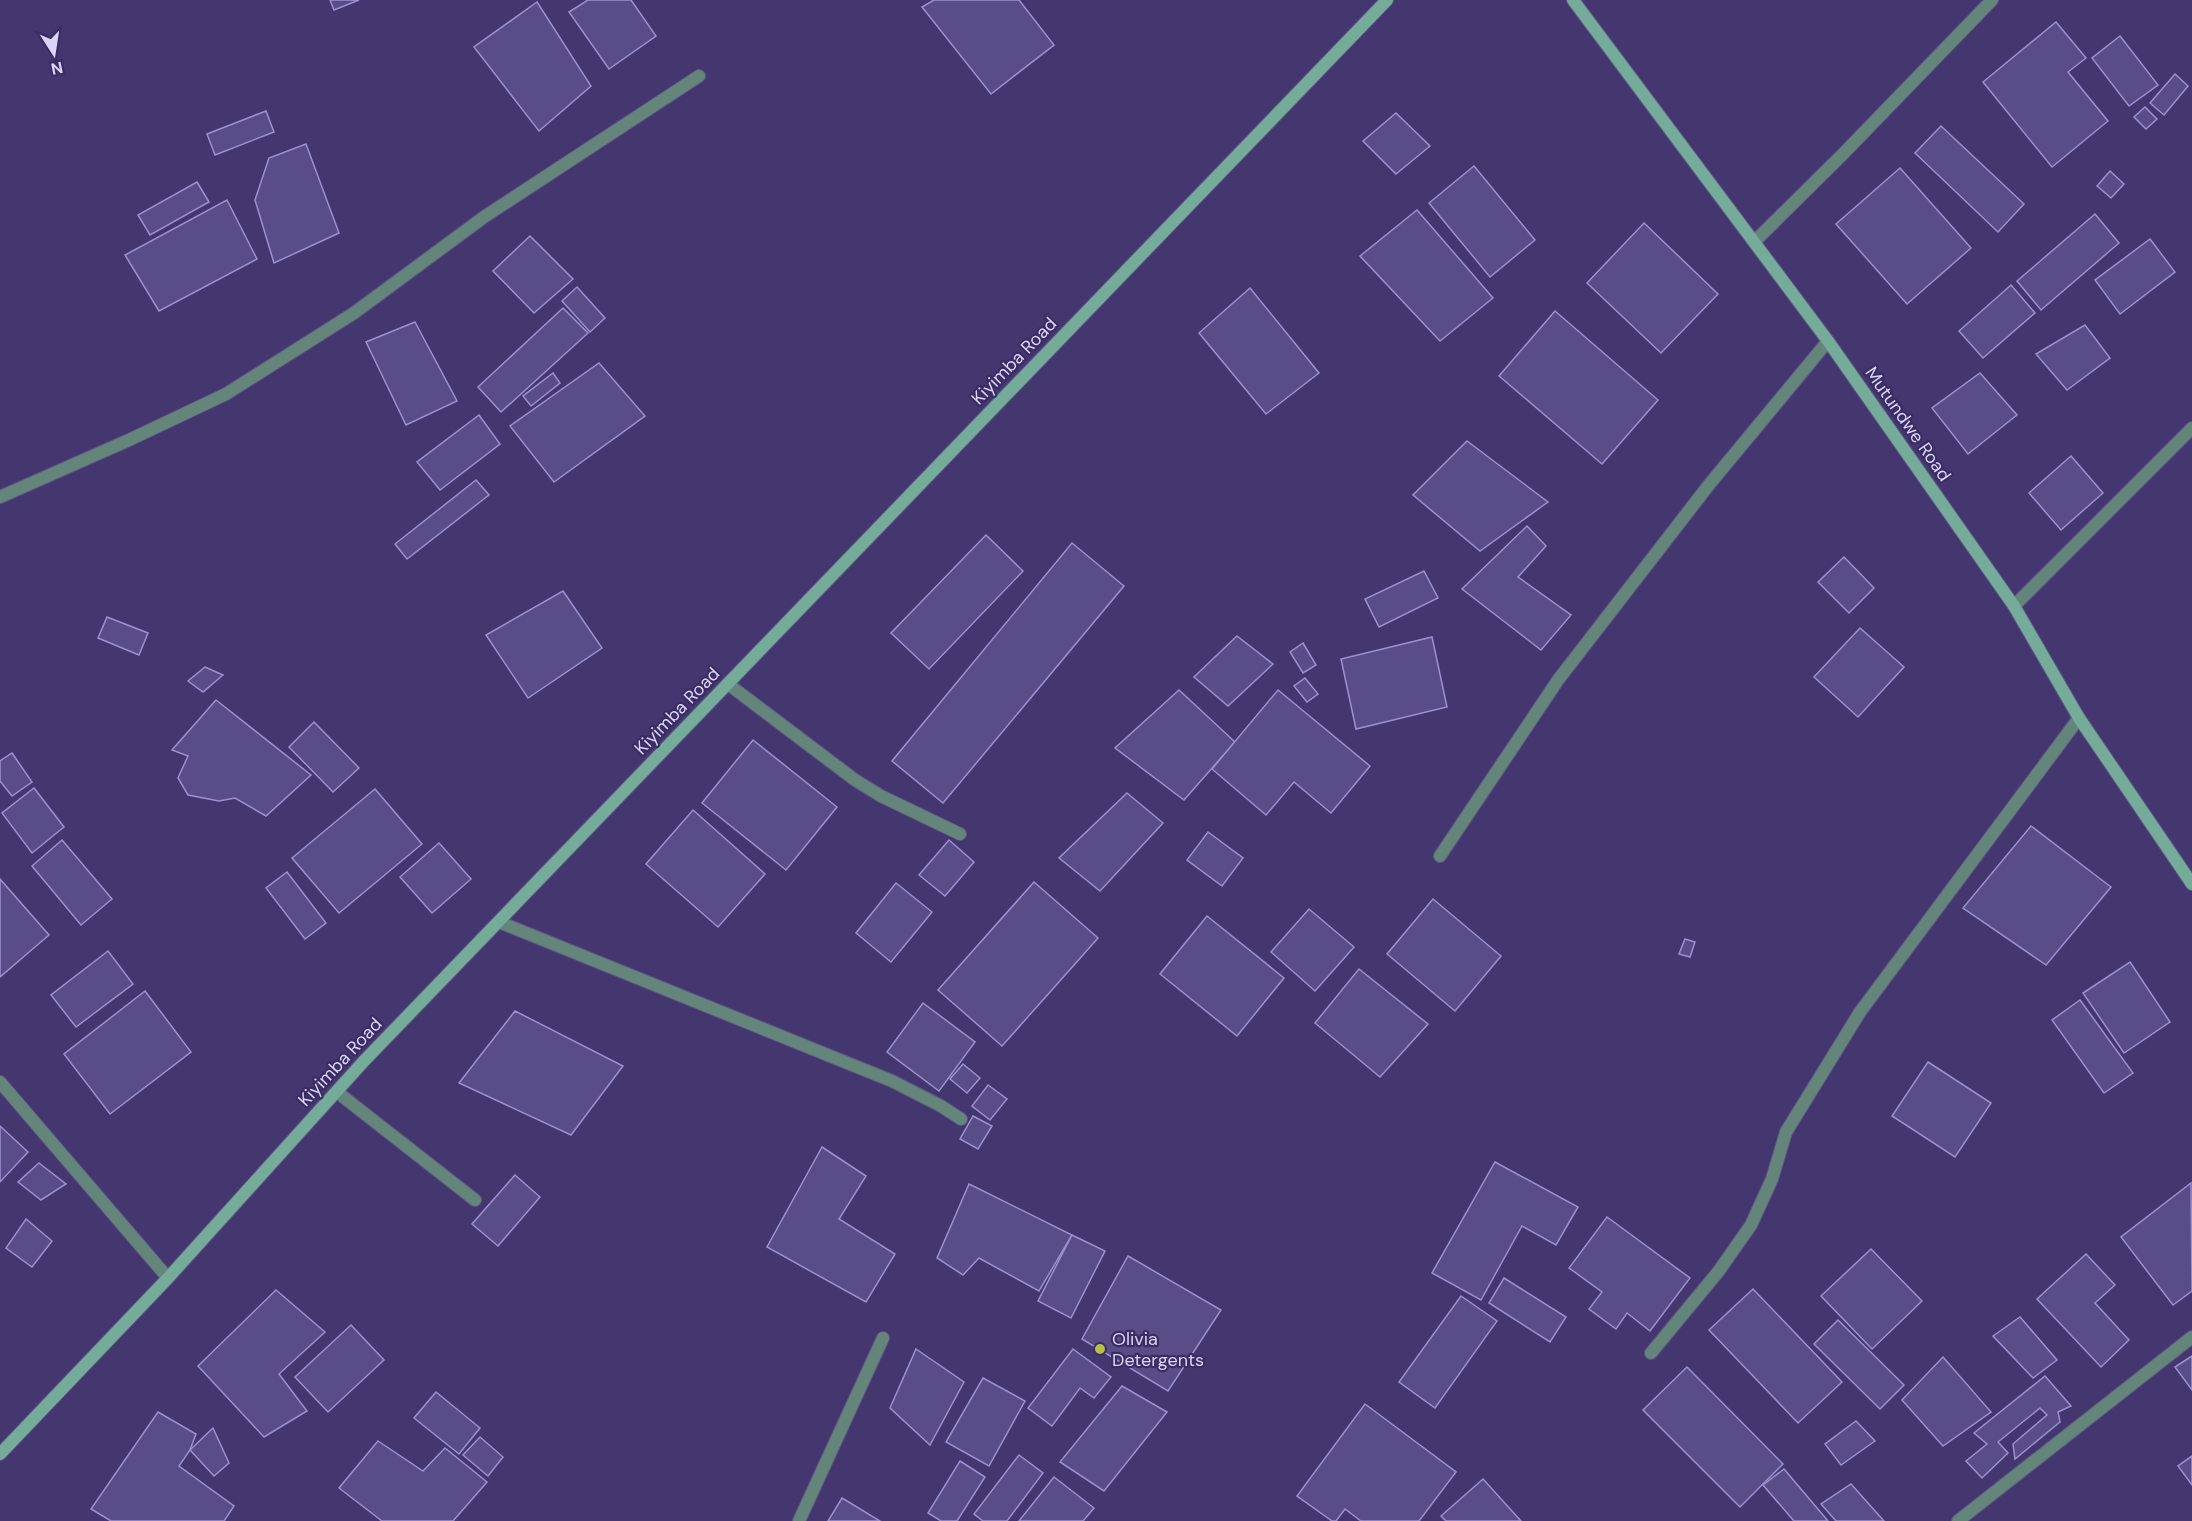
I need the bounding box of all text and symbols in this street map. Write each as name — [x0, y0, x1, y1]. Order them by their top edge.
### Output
north arrow — [24, 24, 84, 84]
text: N — [49, 57, 65, 80]
street label: Kiyimba Road — [966, 312, 1062, 410]
street label: Mutundwe Road — [1860, 362, 1956, 486]
street label: Kiyimba Road — [629, 662, 725, 760]
street label: Kiyimba Road — [293, 1013, 387, 1111]
place label: Olivia Detergents — [1112, 1327, 1204, 1372]
marker: Olivia Detergents — [1093, 1342, 1107, 1356]

